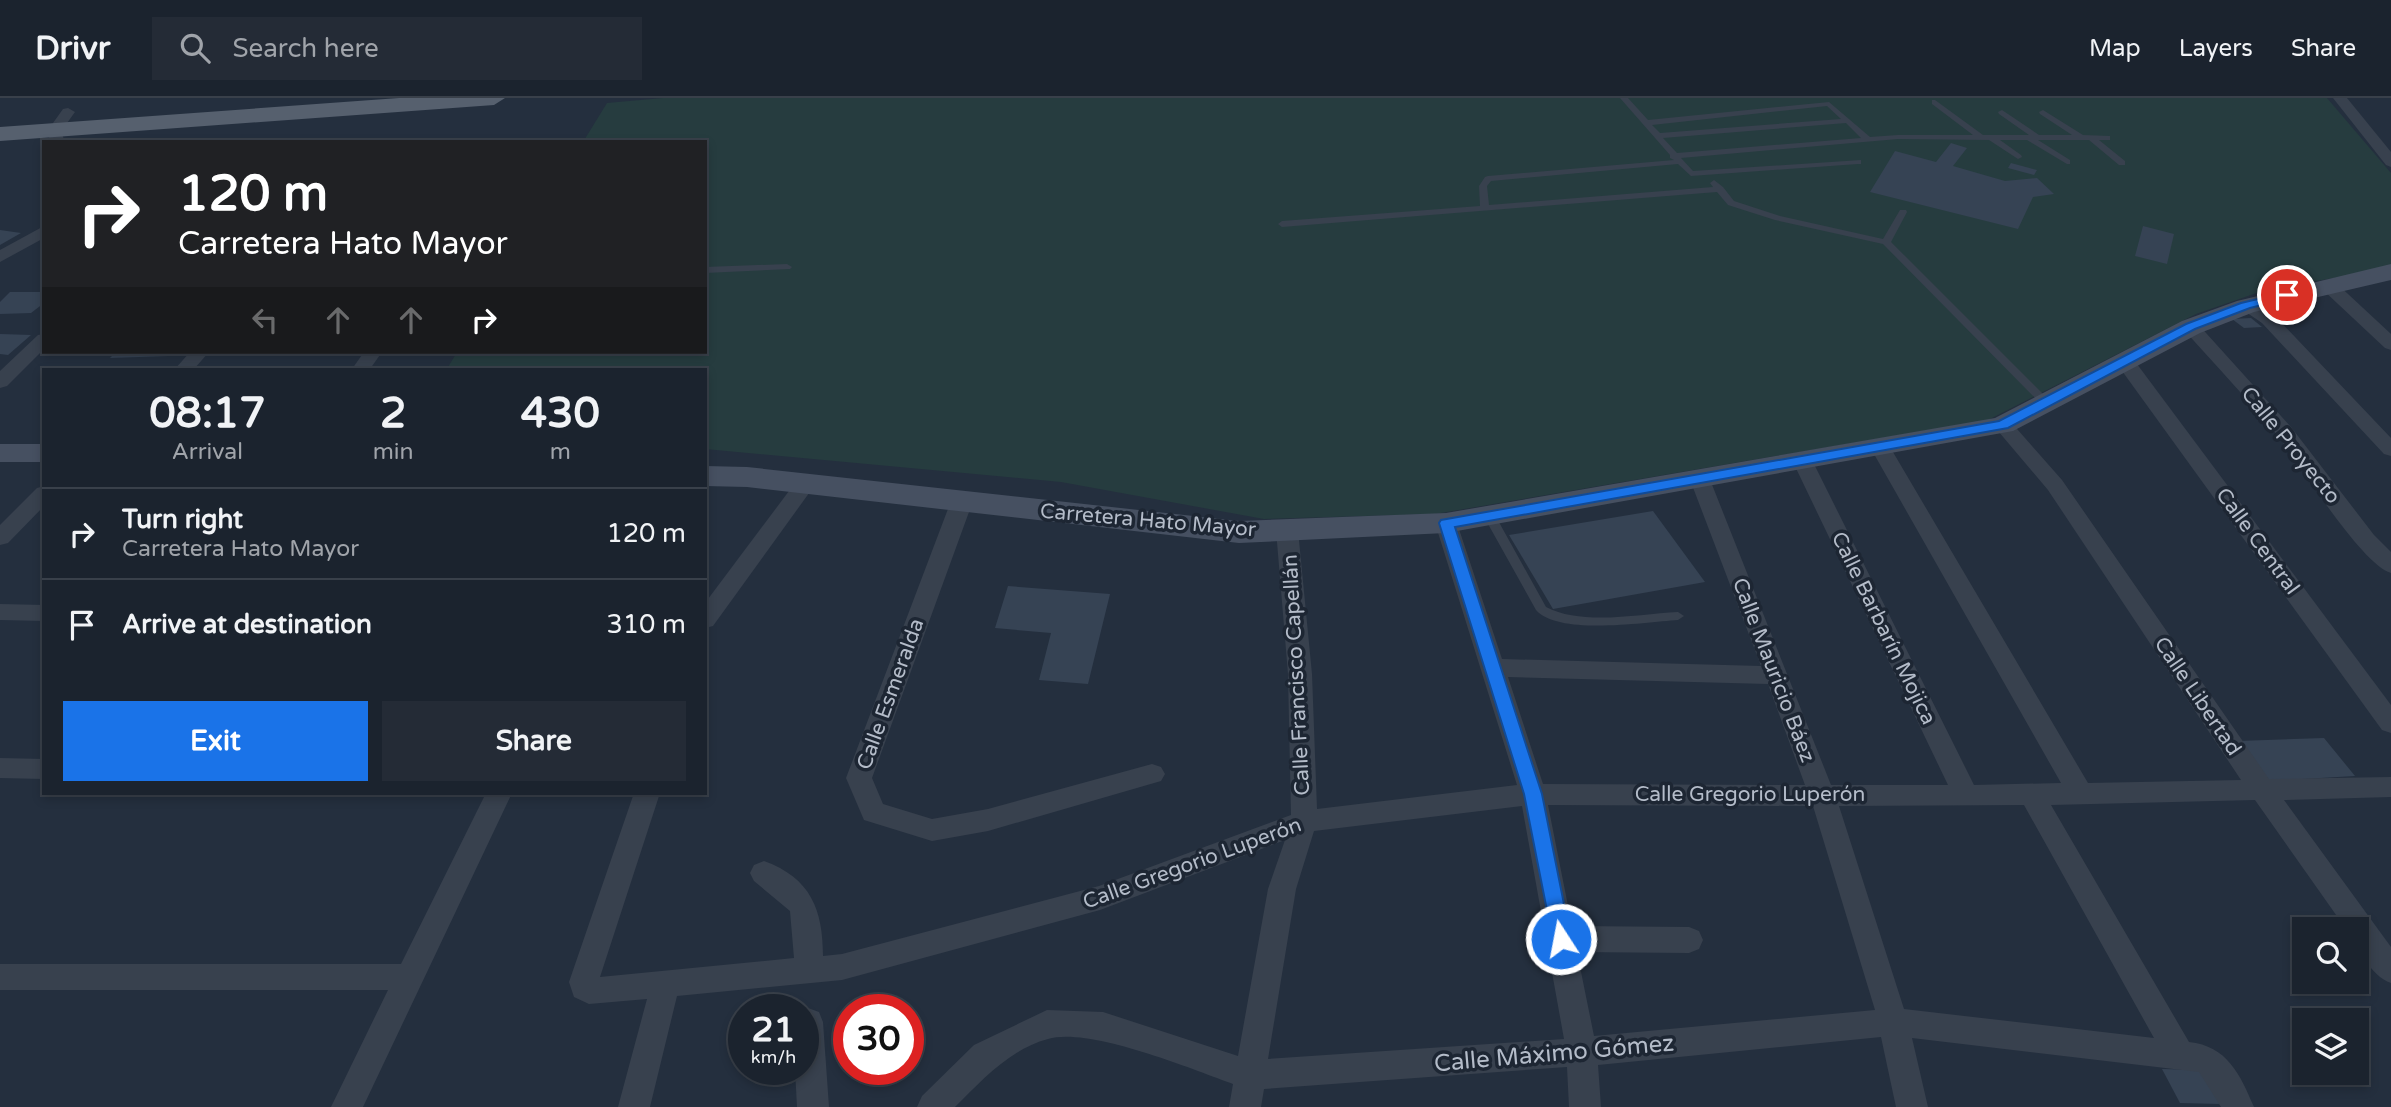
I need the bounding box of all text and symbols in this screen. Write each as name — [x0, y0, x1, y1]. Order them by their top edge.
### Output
search box — [152, 17, 642, 80]
text: Drivr — [35, 29, 110, 68]
icon: search — [176, 29, 214, 67]
text: Search here — [232, 33, 379, 64]
text: Map — [2089, 34, 2141, 63]
text: Layers — [2179, 34, 2253, 63]
text: Share — [2291, 34, 2356, 63]
text: 120 m — [178, 165, 328, 224]
icon: right — [63, 168, 154, 259]
text: Carretera Hato Mayor — [178, 225, 508, 263]
pin — [2257, 265, 2317, 325]
icon: arrive — [2268, 276, 2306, 314]
icon: left — [246, 301, 284, 339]
icon: ahead — [319, 301, 357, 339]
icon: ahead — [392, 301, 430, 339]
icon: right — [465, 301, 503, 339]
street label: Calle Proyecto — [2236, 382, 2345, 509]
text: 08:17 — [149, 388, 266, 439]
text: 2 — [380, 388, 406, 439]
text: 430 — [521, 388, 600, 439]
text: Arrival — [172, 438, 243, 466]
text: min — [373, 438, 414, 466]
text: m — [550, 438, 571, 466]
street label: Calle Central — [2210, 483, 2305, 600]
street label: Carretera Hato Mayor — [1039, 499, 1257, 542]
text: Turn right — [122, 504, 243, 535]
icon: right — [63, 515, 101, 553]
text: 120 m — [606, 518, 686, 549]
street label: Calle Barbarín Mojica — [1826, 528, 1941, 729]
text: Carretera Hato Mayor — [122, 535, 359, 563]
street label: Calle Francisco Capellán — [1278, 554, 1315, 796]
street label: Calle Mauricio Báez — [1727, 574, 1820, 766]
icon: arrive — [63, 606, 101, 644]
text: Arrive at destination — [122, 609, 372, 640]
text: 310 m — [606, 609, 686, 640]
street label: Calle Esmeralda — [852, 615, 929, 773]
street label: Calle Libertad — [2149, 632, 2246, 760]
button: Exit — [63, 701, 368, 781]
button: Share — [382, 701, 686, 781]
street label: Calle Gregorio Luperón — [1635, 782, 1865, 807]
street label: Calle Gregorio Luperón — [1080, 812, 1305, 915]
position arrow — [1524, 902, 1598, 976]
map controls — [2292, 917, 2369, 1085]
button: search — [2292, 917, 2369, 994]
speed limit sign: 30 — [833, 994, 924, 1085]
button: layers — [2292, 1008, 2369, 1085]
text: 21 — [752, 1009, 795, 1051]
street label: Calle Máximo Gómez — [1433, 1029, 1675, 1078]
text: km/h — [751, 1046, 796, 1068]

